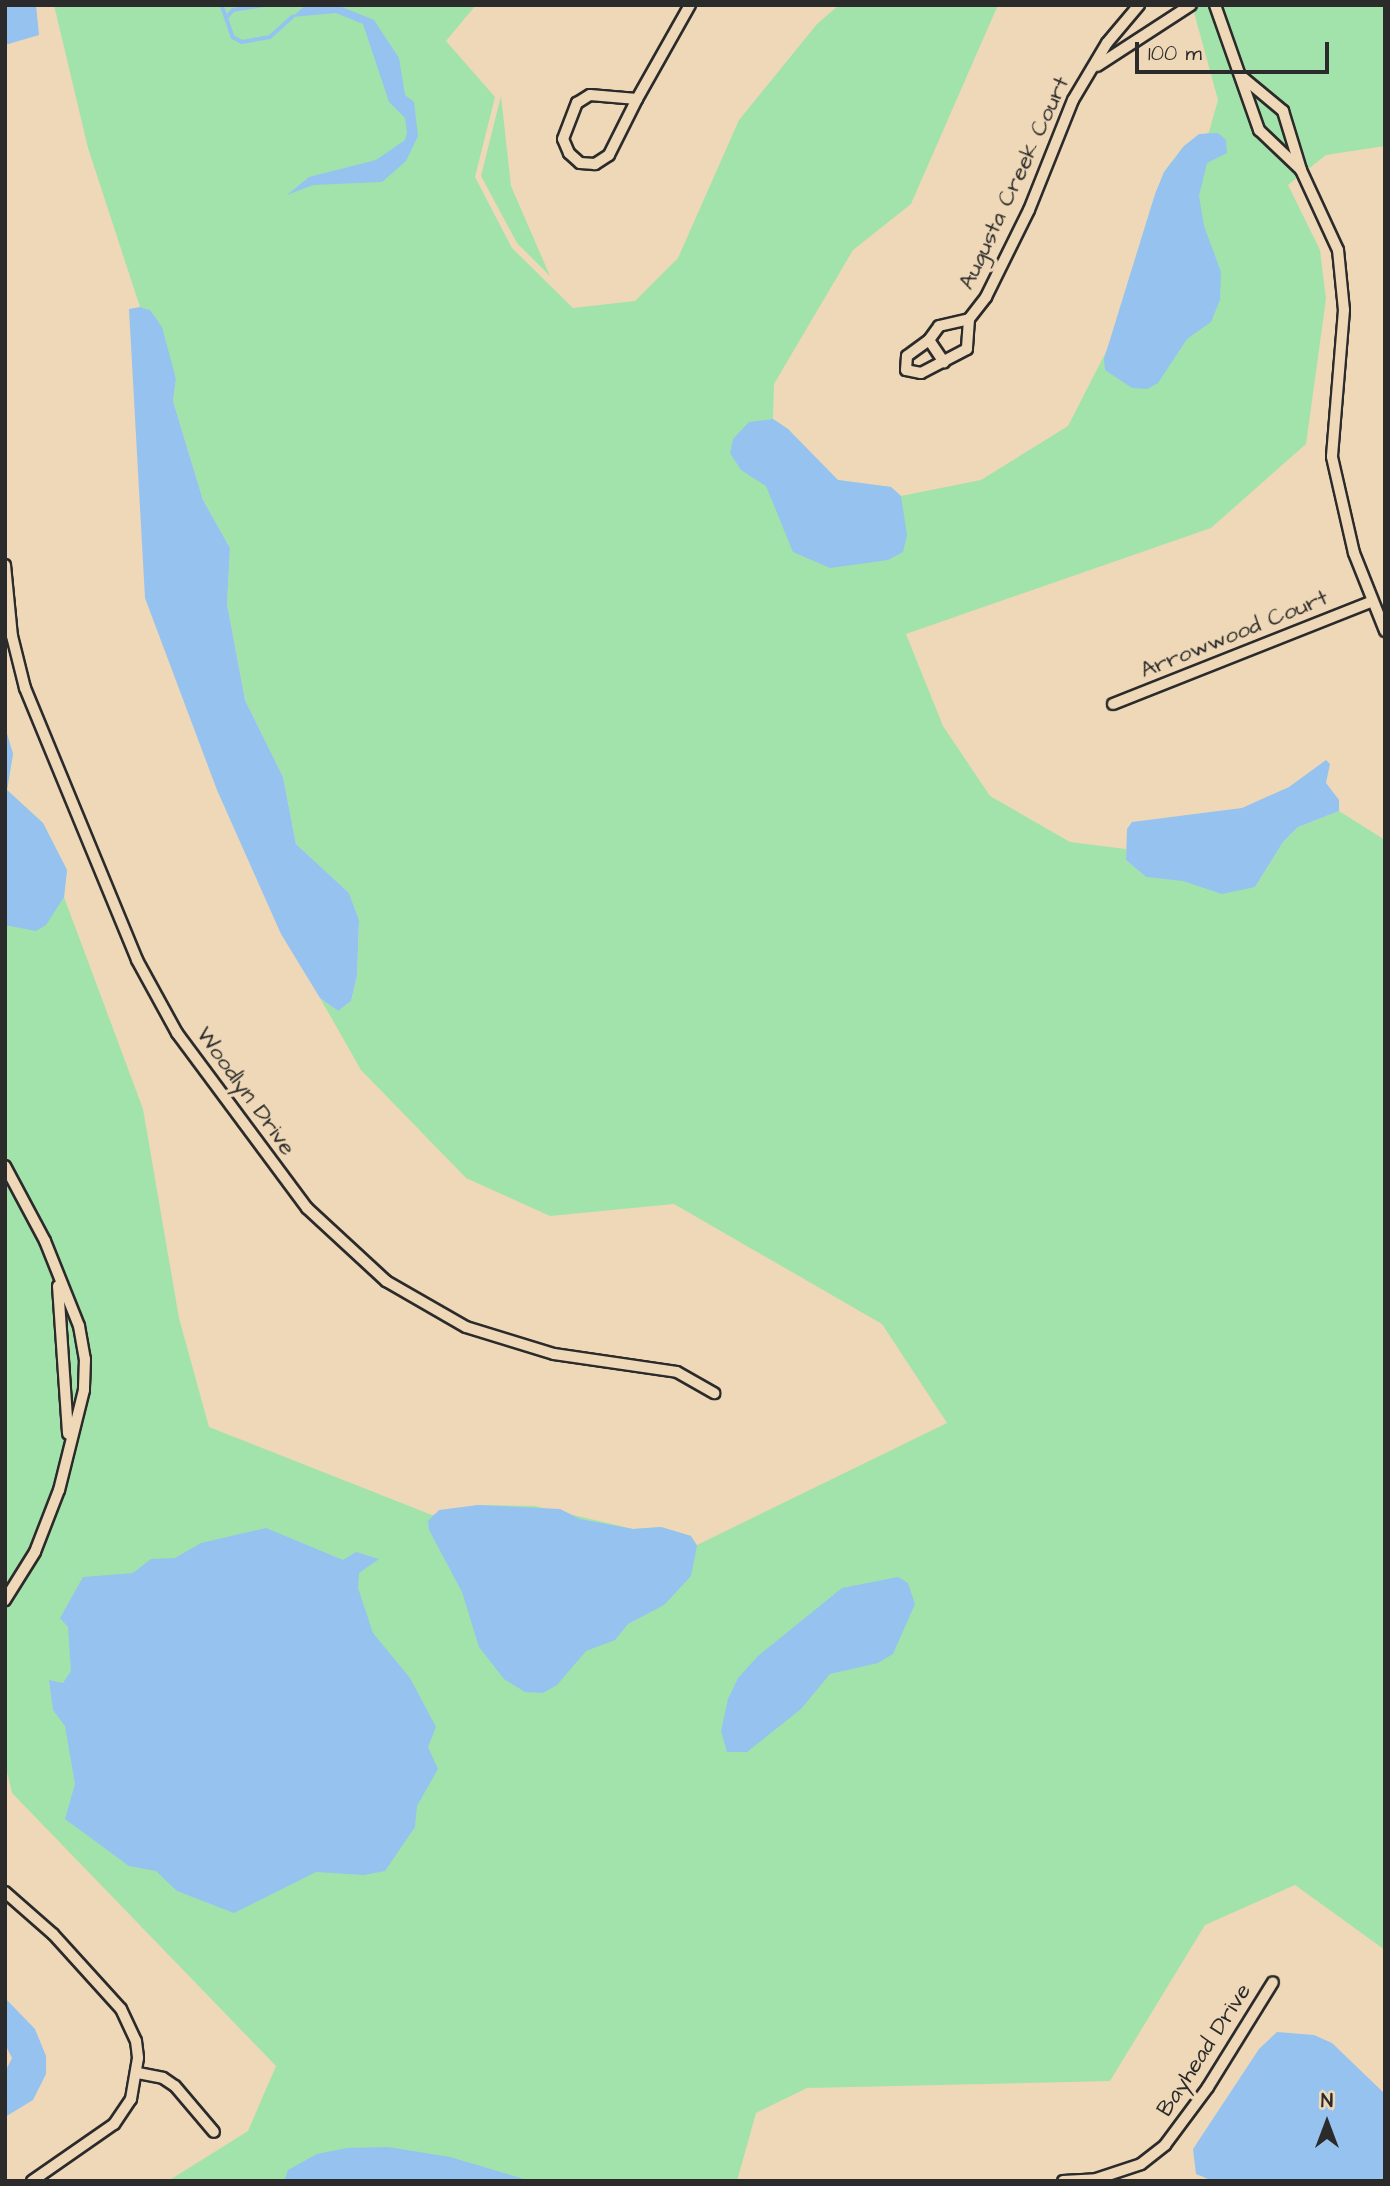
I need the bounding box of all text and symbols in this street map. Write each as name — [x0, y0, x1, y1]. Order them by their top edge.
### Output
scale bar — [1138, 28, 1332, 72]
text: 100 m — [1148, 39, 1202, 68]
street label: Augusta Creek Court — [953, 72, 1075, 294]
street label: Arrowwood Court — [1136, 584, 1332, 684]
street label: Woodlyn Drive — [190, 1022, 302, 1160]
street label: Bayhead Drive — [1151, 1978, 1257, 2122]
north arrow — [1292, 2088, 1362, 2158]
text: N — [1321, 2088, 1333, 2115]

